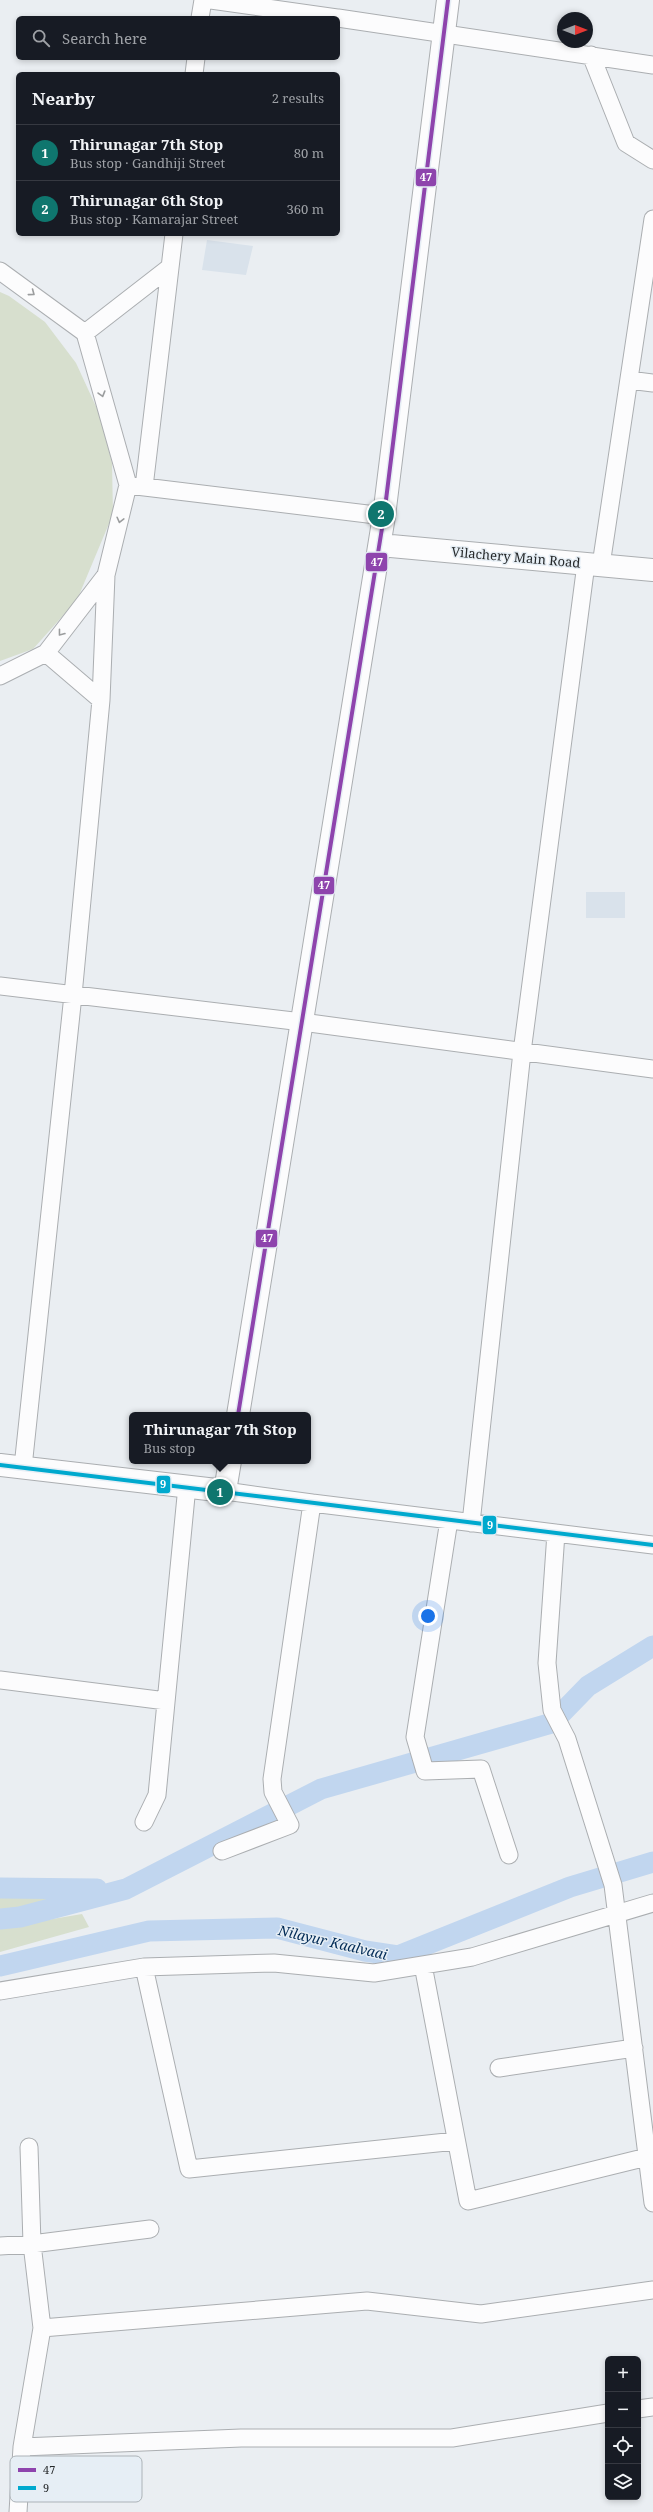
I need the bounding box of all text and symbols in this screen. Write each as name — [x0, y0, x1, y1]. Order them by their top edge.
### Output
north arrow — [557, 12, 593, 48]
search box — [16, 16, 340, 60]
icon: search — [30, 27, 52, 49]
text: Search here — [62, 28, 147, 48]
text: Nearby — [32, 87, 95, 110]
text: 2 results — [272, 89, 324, 107]
text: Thirunagar 7th Stop — [70, 134, 223, 154]
text: 1 — [41, 144, 49, 162]
text: 80 m — [294, 144, 324, 162]
text: Bus stop · Gandhiji Street — [70, 154, 225, 172]
line badge: 47 — [415, 168, 437, 187]
text: 47 — [420, 169, 432, 184]
text: Thirunagar 6th Stop — [70, 190, 223, 210]
text: 2 — [41, 200, 49, 218]
text: 360 m — [287, 200, 324, 218]
text: Bus stop · Kamarajar Street — [70, 210, 238, 228]
one-way arrow — [27, 289, 34, 296]
one-way arrow — [97, 391, 106, 398]
pin: 2 — [368, 499, 394, 529]
one-way arrow — [116, 517, 124, 523]
street label: Vilachery Main Road — [451, 542, 581, 572]
line badge: 47 — [365, 552, 388, 572]
text: 47 — [371, 554, 383, 569]
one-way arrow — [59, 628, 66, 635]
line badge: 47 — [313, 876, 335, 895]
text: 47 — [318, 877, 330, 892]
line badge: 47 — [255, 1229, 278, 1248]
text: 47 — [261, 1230, 273, 1245]
popup — [129, 1412, 311, 1464]
text: Thirunagar 7th Stop — [143, 1419, 297, 1439]
text: Bus stop — [143, 1439, 195, 1457]
line badge: 9 — [156, 1475, 171, 1494]
text: 9 — [160, 1476, 166, 1491]
pin: 1 — [207, 1477, 233, 1507]
line badge: 9 — [482, 1515, 497, 1535]
text: 9 — [487, 1517, 493, 1532]
your location — [418, 1606, 438, 1626]
water label: Nilayur Kaalvaai — [276, 1920, 390, 1964]
map controls — [605, 2356, 641, 2500]
button: + — [605, 2356, 641, 2392]
button: − — [605, 2392, 641, 2428]
button: locate — [605, 2428, 641, 2464]
legend — [10, 2456, 142, 2502]
text: 47 — [43, 2462, 55, 2477]
button: layers — [605, 2464, 641, 2500]
text: 9 — [43, 2480, 49, 2495]

